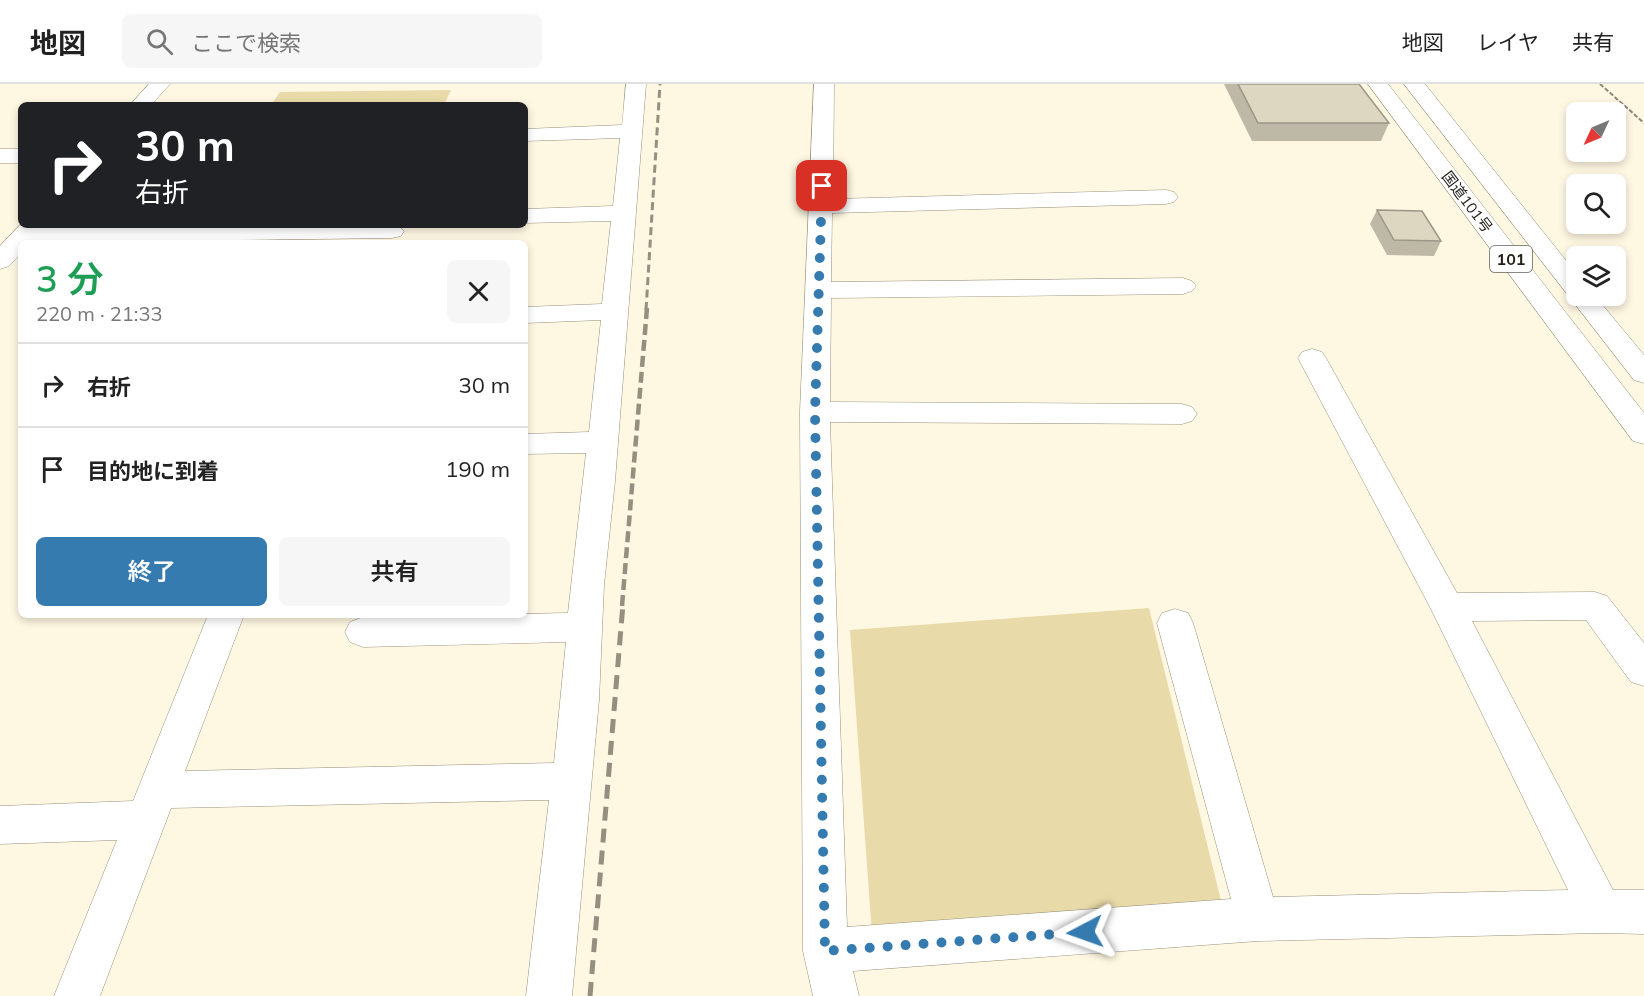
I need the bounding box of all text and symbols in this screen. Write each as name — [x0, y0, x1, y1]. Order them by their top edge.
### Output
search box — [122, 14, 542, 68]
text: 地図 — [30, 25, 86, 60]
icon: search — [143, 25, 176, 58]
text: ここで検索 — [191, 29, 301, 57]
text: 地図 — [1402, 29, 1444, 55]
text: レイヤ — [1477, 29, 1539, 55]
text: 共有 — [1572, 29, 1614, 55]
north arrow — [1566, 102, 1626, 162]
map controls — [1566, 102, 1626, 306]
text: 30 m — [135, 119, 235, 172]
icon: right — [36, 126, 114, 204]
pin — [796, 160, 847, 211]
street label: 国道101号 — [1438, 167, 1497, 236]
icon: arrive — [805, 169, 838, 202]
button: search — [1566, 174, 1626, 234]
text: 右折 — [135, 175, 189, 209]
road number: 101 — [1490, 246, 1532, 272]
button: layers — [1566, 246, 1626, 306]
text: 3 分 — [36, 256, 103, 301]
button: close — [447, 260, 510, 323]
text: 220 m · 21:33 — [36, 301, 162, 326]
icon: right — [36, 369, 69, 402]
text: 30 m — [459, 371, 510, 399]
text: 右折 — [87, 373, 131, 401]
icon: arrive — [36, 453, 69, 486]
text: 190 m — [445, 455, 510, 483]
text: 目的地に到着 — [87, 457, 219, 485]
button: 終了 — [36, 537, 267, 606]
button: 共有 — [279, 537, 510, 606]
position arrow — [1053, 900, 1117, 964]

